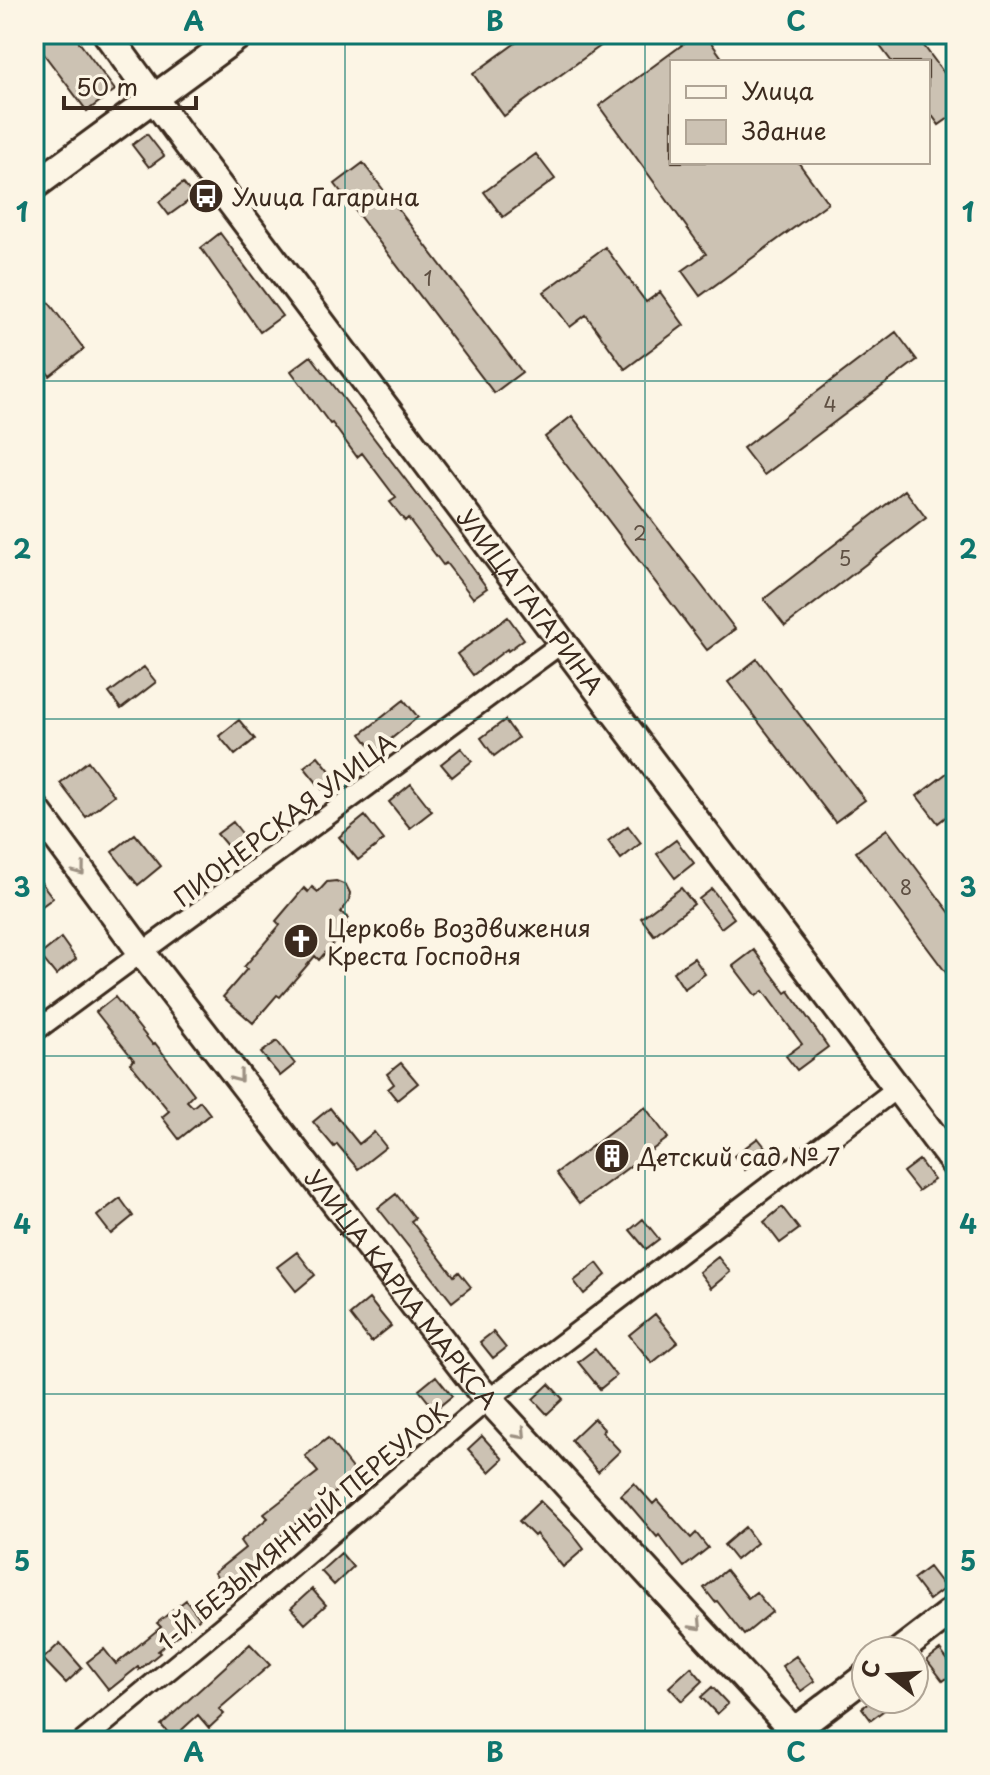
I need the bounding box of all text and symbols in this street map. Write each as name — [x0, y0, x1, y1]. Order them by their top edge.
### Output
text: A — [184, 1, 204, 40]
text: B — [486, 1, 504, 40]
text: C — [786, 1, 806, 40]
scale bar — [64, 60, 196, 110]
legend — [670, 60, 930, 164]
text: 50 m — [76, 68, 138, 104]
text: Улица — [742, 72, 814, 108]
text: Здание — [742, 112, 827, 148]
bus stop icon: Улица Гагарина — [187, 177, 225, 215]
place label: Улица Гагарина — [232, 178, 419, 214]
text: 1 — [16, 192, 28, 231]
text: 1 — [962, 192, 974, 231]
house number: 1 — [424, 263, 432, 293]
house number: 4 — [823, 389, 837, 419]
street label: УЛИЦА ГАГАРИНА — [449, 501, 613, 701]
house number: 2 — [633, 518, 647, 548]
text: 2 — [13, 529, 31, 568]
text: 2 — [959, 529, 977, 568]
house number: 5 — [839, 543, 851, 573]
street label: ПИОНЕРСКАЯ УЛИЦА — [166, 724, 402, 914]
one-way arrow — [71, 861, 85, 875]
text: 3 — [13, 867, 31, 906]
text: 3 — [959, 867, 977, 906]
house number: 8 — [900, 872, 912, 902]
place label: Церковь Воздвижения Креста Господня — [327, 909, 591, 973]
church icon: Церковь Воздвижения Креста Господня — [282, 922, 320, 960]
one-way arrow — [228, 1068, 242, 1083]
building icon: Детский сад № 7 — [593, 1137, 631, 1175]
place label: Детский сад № 7 — [637, 1138, 840, 1174]
street label: УЛИЦА КАРЛА МАРКСА — [297, 1161, 506, 1417]
text: 4 — [13, 1204, 31, 1243]
text: 4 — [959, 1204, 977, 1243]
street label: 1-Й БЕЗЫМЯННЫЙ ПЕРЕУЛОК — [149, 1394, 455, 1658]
one-way arrow — [511, 1425, 526, 1439]
text: 5 — [14, 1541, 30, 1580]
text: 5 — [960, 1541, 976, 1580]
one-way arrow — [687, 1616, 701, 1631]
north arrow — [850, 1635, 930, 1715]
text: С — [851, 1656, 888, 1681]
text: A — [184, 1732, 204, 1771]
text: B — [486, 1732, 504, 1771]
text: C — [786, 1732, 806, 1771]

